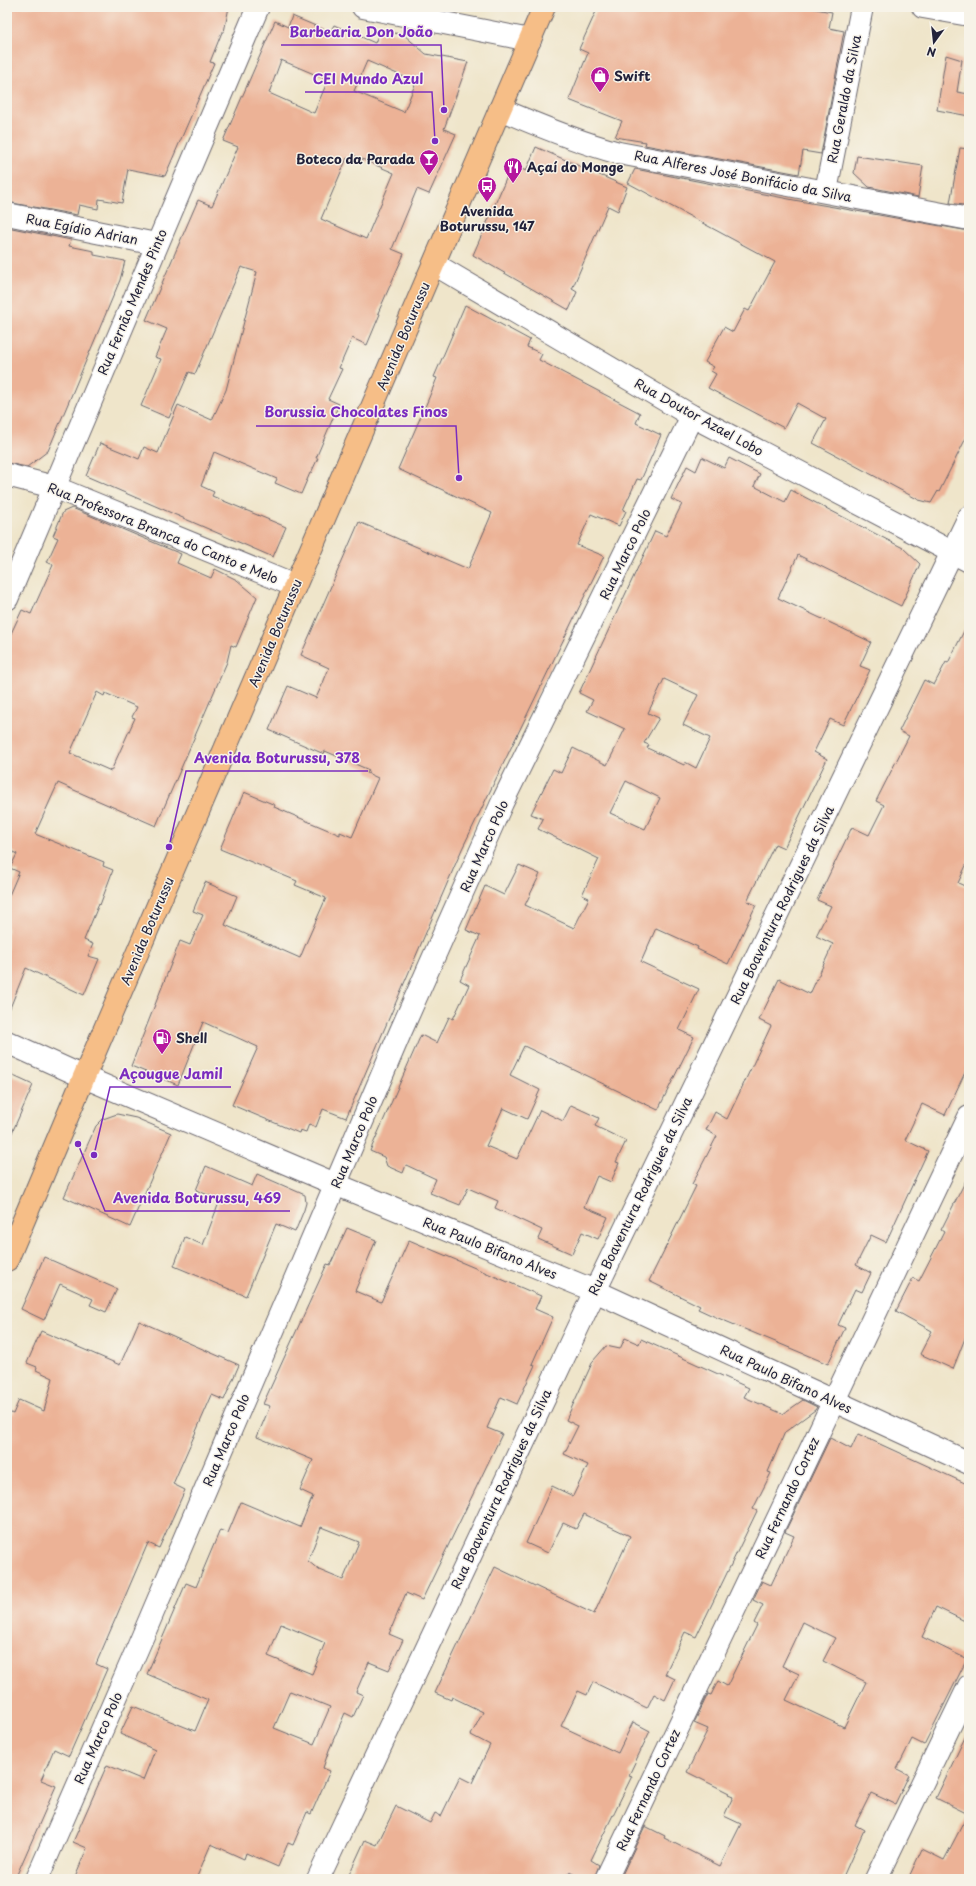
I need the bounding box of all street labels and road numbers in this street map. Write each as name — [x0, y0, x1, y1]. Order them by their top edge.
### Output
street label: Rua Geraldo da Silva — [822, 32, 865, 165]
street label: Rua Alferes José Bonifácio da Silva — [633, 145, 854, 206]
street label: Rua Egídio Adrian — [24, 208, 140, 249]
street label: Rua Fernão Mendes Pinto — [92, 226, 171, 378]
street label: Avenida Boturussu — [371, 279, 434, 393]
street label: Rua Doutor Azael Lobo — [631, 373, 767, 460]
street label: Rua Professora Branca do Canto e Melo — [45, 477, 281, 588]
street label: Rua Marco Polo — [594, 505, 655, 603]
street label: Avenida Boturussu — [243, 576, 306, 690]
street label: Rua Marco Polo — [455, 797, 512, 895]
street label: Rua Boaventura Rodrigues da Silva — [725, 802, 838, 1007]
street label: Avenida Boturussu — [115, 874, 178, 988]
street label: Rua Marco Polo — [325, 1092, 382, 1191]
street label: Rua Boaventura Rodrigues da Silva — [583, 1093, 696, 1298]
street label: Rua Paulo Bifano Alves — [420, 1212, 560, 1283]
street label: Rua Paulo Bifano Alves — [717, 1340, 855, 1417]
street label: Rua Boaventura Rodrigues da Silva — [446, 1386, 555, 1592]
street label: Rua Marco Polo — [197, 1390, 254, 1489]
street label: Rua Fernando Cortez — [750, 1434, 823, 1562]
street label: Rua Marco Polo — [69, 1689, 126, 1787]
street label: Rua Fernando Cortez — [611, 1726, 684, 1854]

